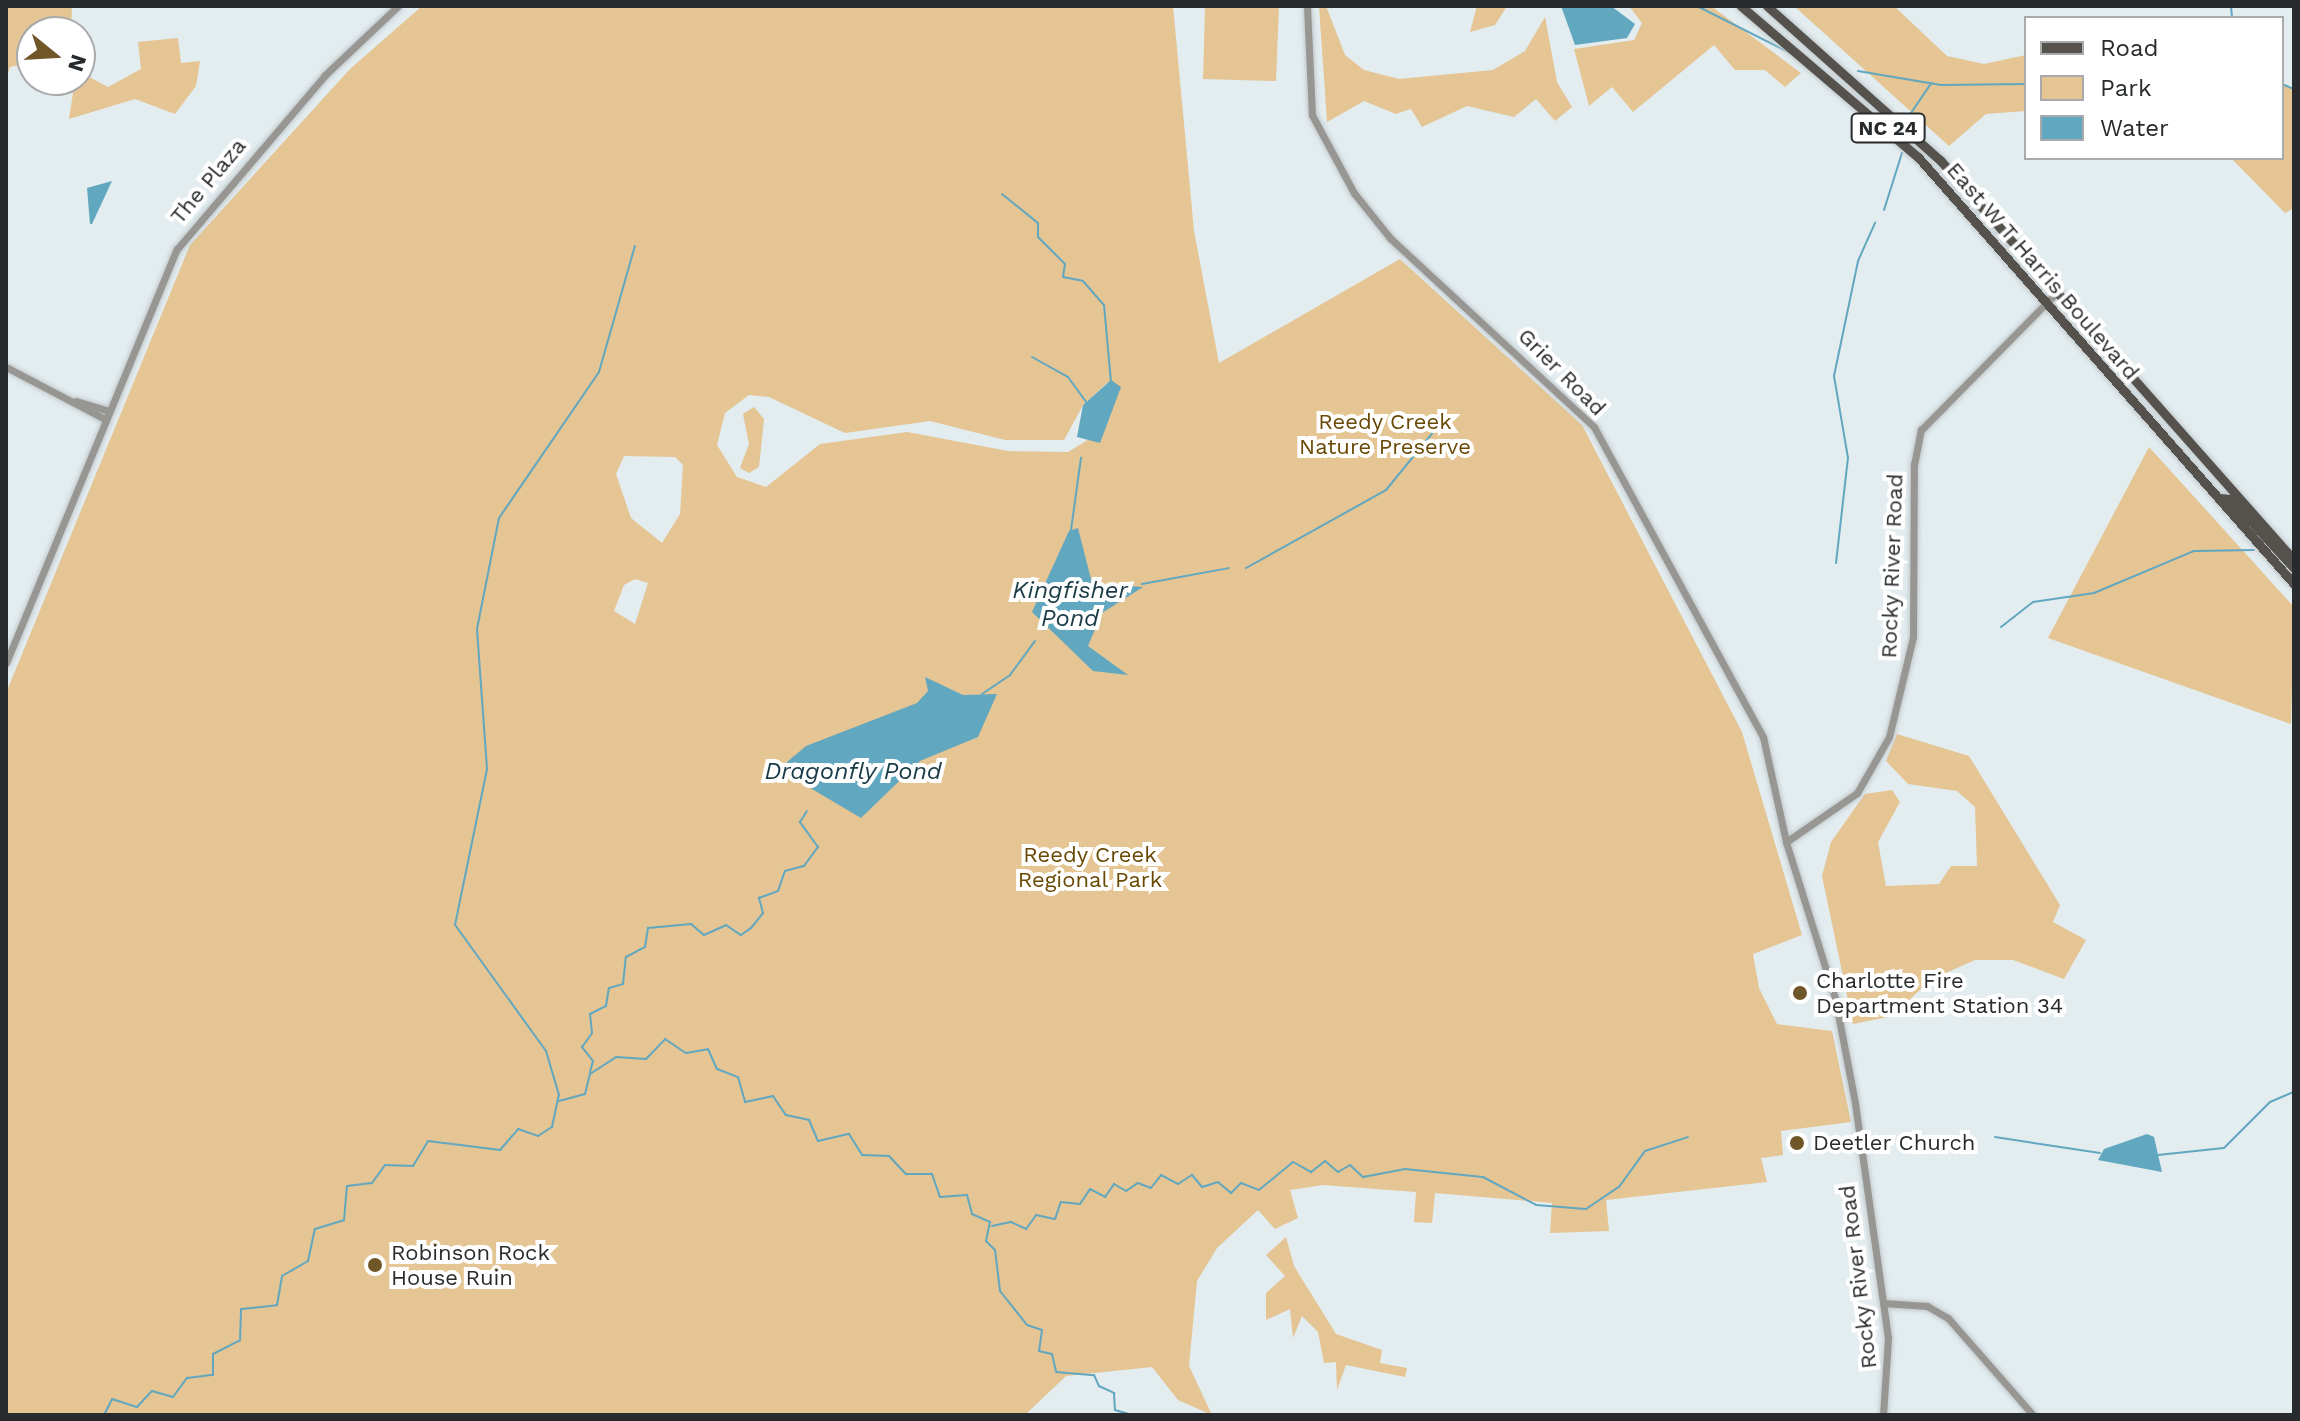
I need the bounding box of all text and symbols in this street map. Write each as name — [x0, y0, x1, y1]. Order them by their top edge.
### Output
north arrow — [16, 16, 96, 96]
legend — [2024, 16, 2284, 160]
text: Road — [2100, 34, 2159, 62]
text: N — [63, 51, 92, 75]
text: Park — [2100, 74, 2152, 102]
road number: NC 24 — [1850, 112, 1926, 144]
text: Water — [2100, 114, 2169, 142]
street label: The Plaza — [165, 133, 251, 229]
street label: East W T Harris Boulevard — [1941, 156, 2145, 386]
street label: Grier Road — [1512, 322, 1612, 422]
park label: Reedy Creek Nature Preserve — [1299, 408, 1471, 460]
street label: Rocky River Road — [1876, 473, 1908, 659]
water label: Kingfisher Pond — [1012, 577, 1128, 633]
water label: Dragonfly Pond — [764, 758, 942, 786]
park label: Reedy Creek Regional Park — [1017, 841, 1163, 892]
place label: Charlotte Fire Department Station 34 — [1816, 967, 2063, 1018]
marker: Charlotte Fire Department Station 34 — [1791, 984, 1809, 1002]
place label: Deetler Church — [1813, 1130, 1976, 1156]
marker: Deetler Church — [1788, 1134, 1806, 1152]
street label: Rocky River Road — [1834, 1183, 1882, 1371]
place label: Robinson Rock House Ruin — [391, 1239, 550, 1290]
marker: Robinson Rock House Ruin — [366, 1256, 384, 1274]

